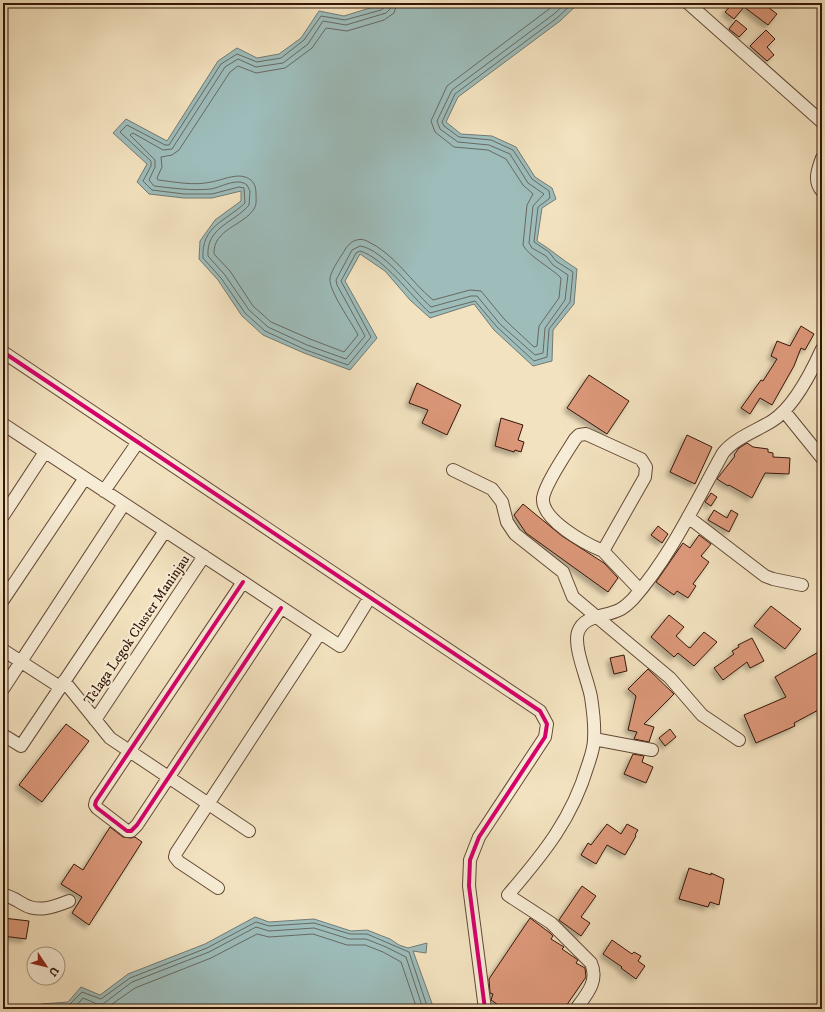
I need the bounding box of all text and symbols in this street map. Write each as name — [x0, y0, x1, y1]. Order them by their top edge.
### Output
street label: Telaga Legok Cluster Maninjau — [80, 552, 194, 708]
north arrow — [26, 946, 66, 986]
text: U — [45, 964, 62, 979]

